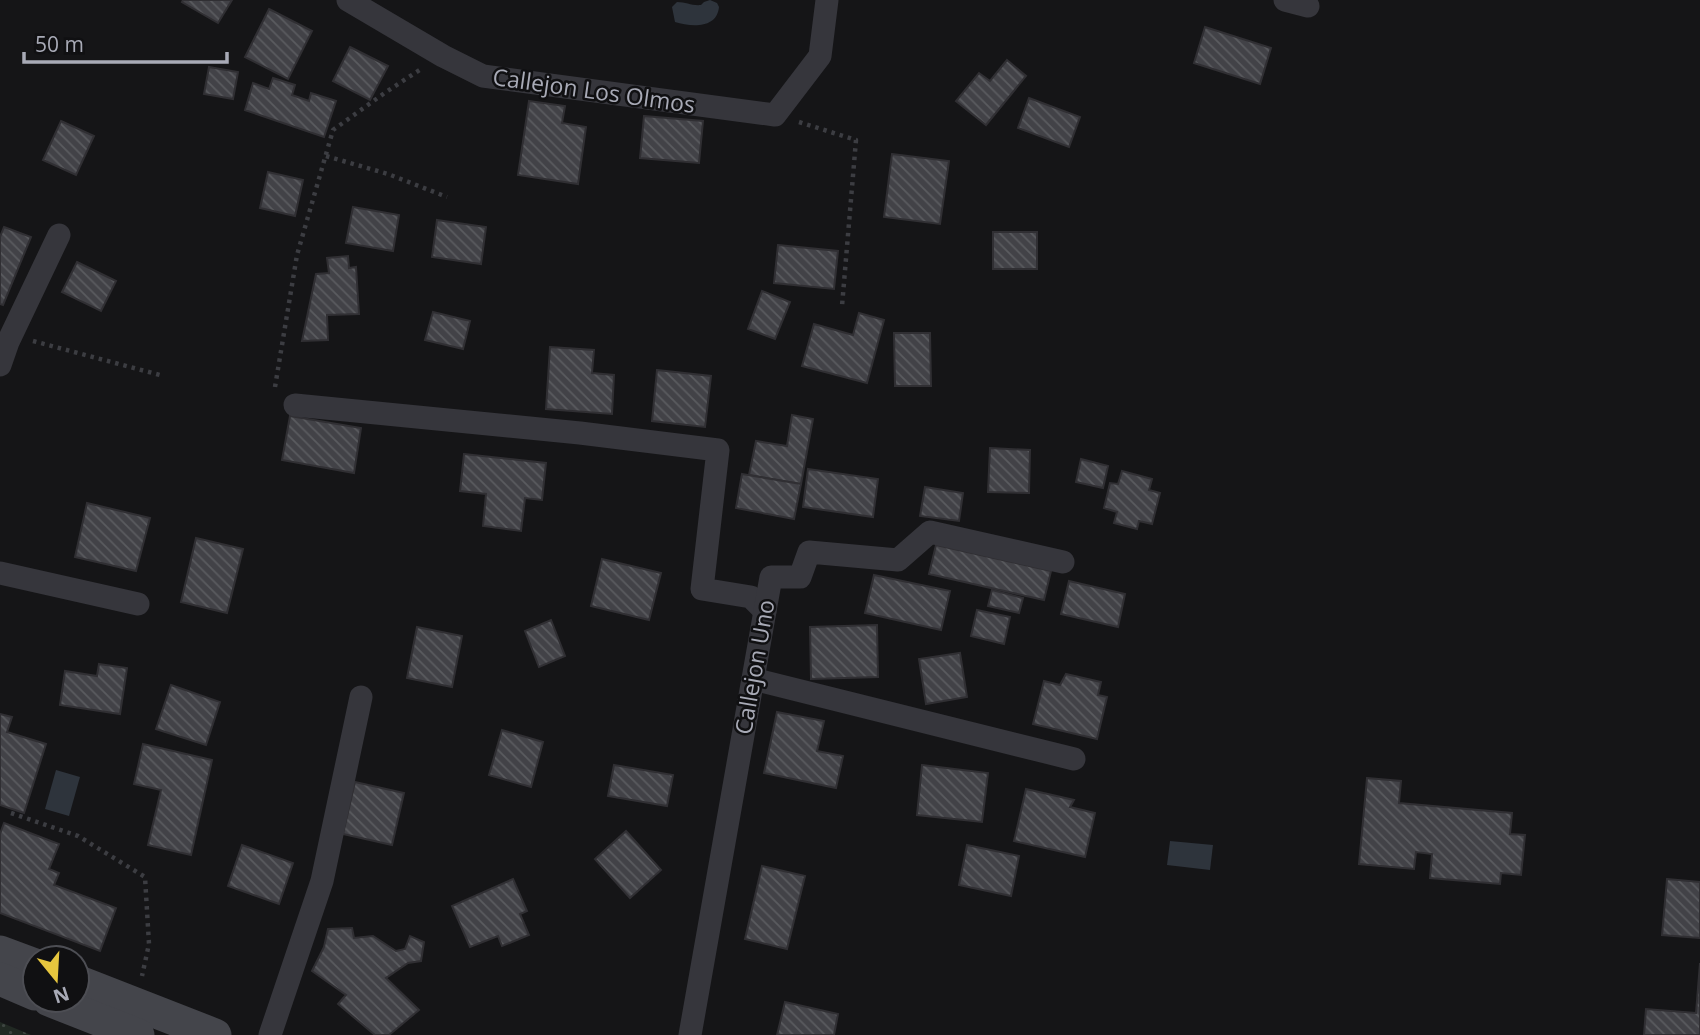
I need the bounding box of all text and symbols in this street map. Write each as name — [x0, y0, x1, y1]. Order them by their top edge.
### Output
scale bar — [24, 21, 228, 65]
text: 50 m — [35, 30, 84, 58]
street label: Callejon Los Olmos — [491, 60, 697, 120]
street label: Callejon Uno — [726, 597, 782, 737]
north arrow — [21, 944, 91, 1014]
text: N — [50, 980, 73, 1010]

